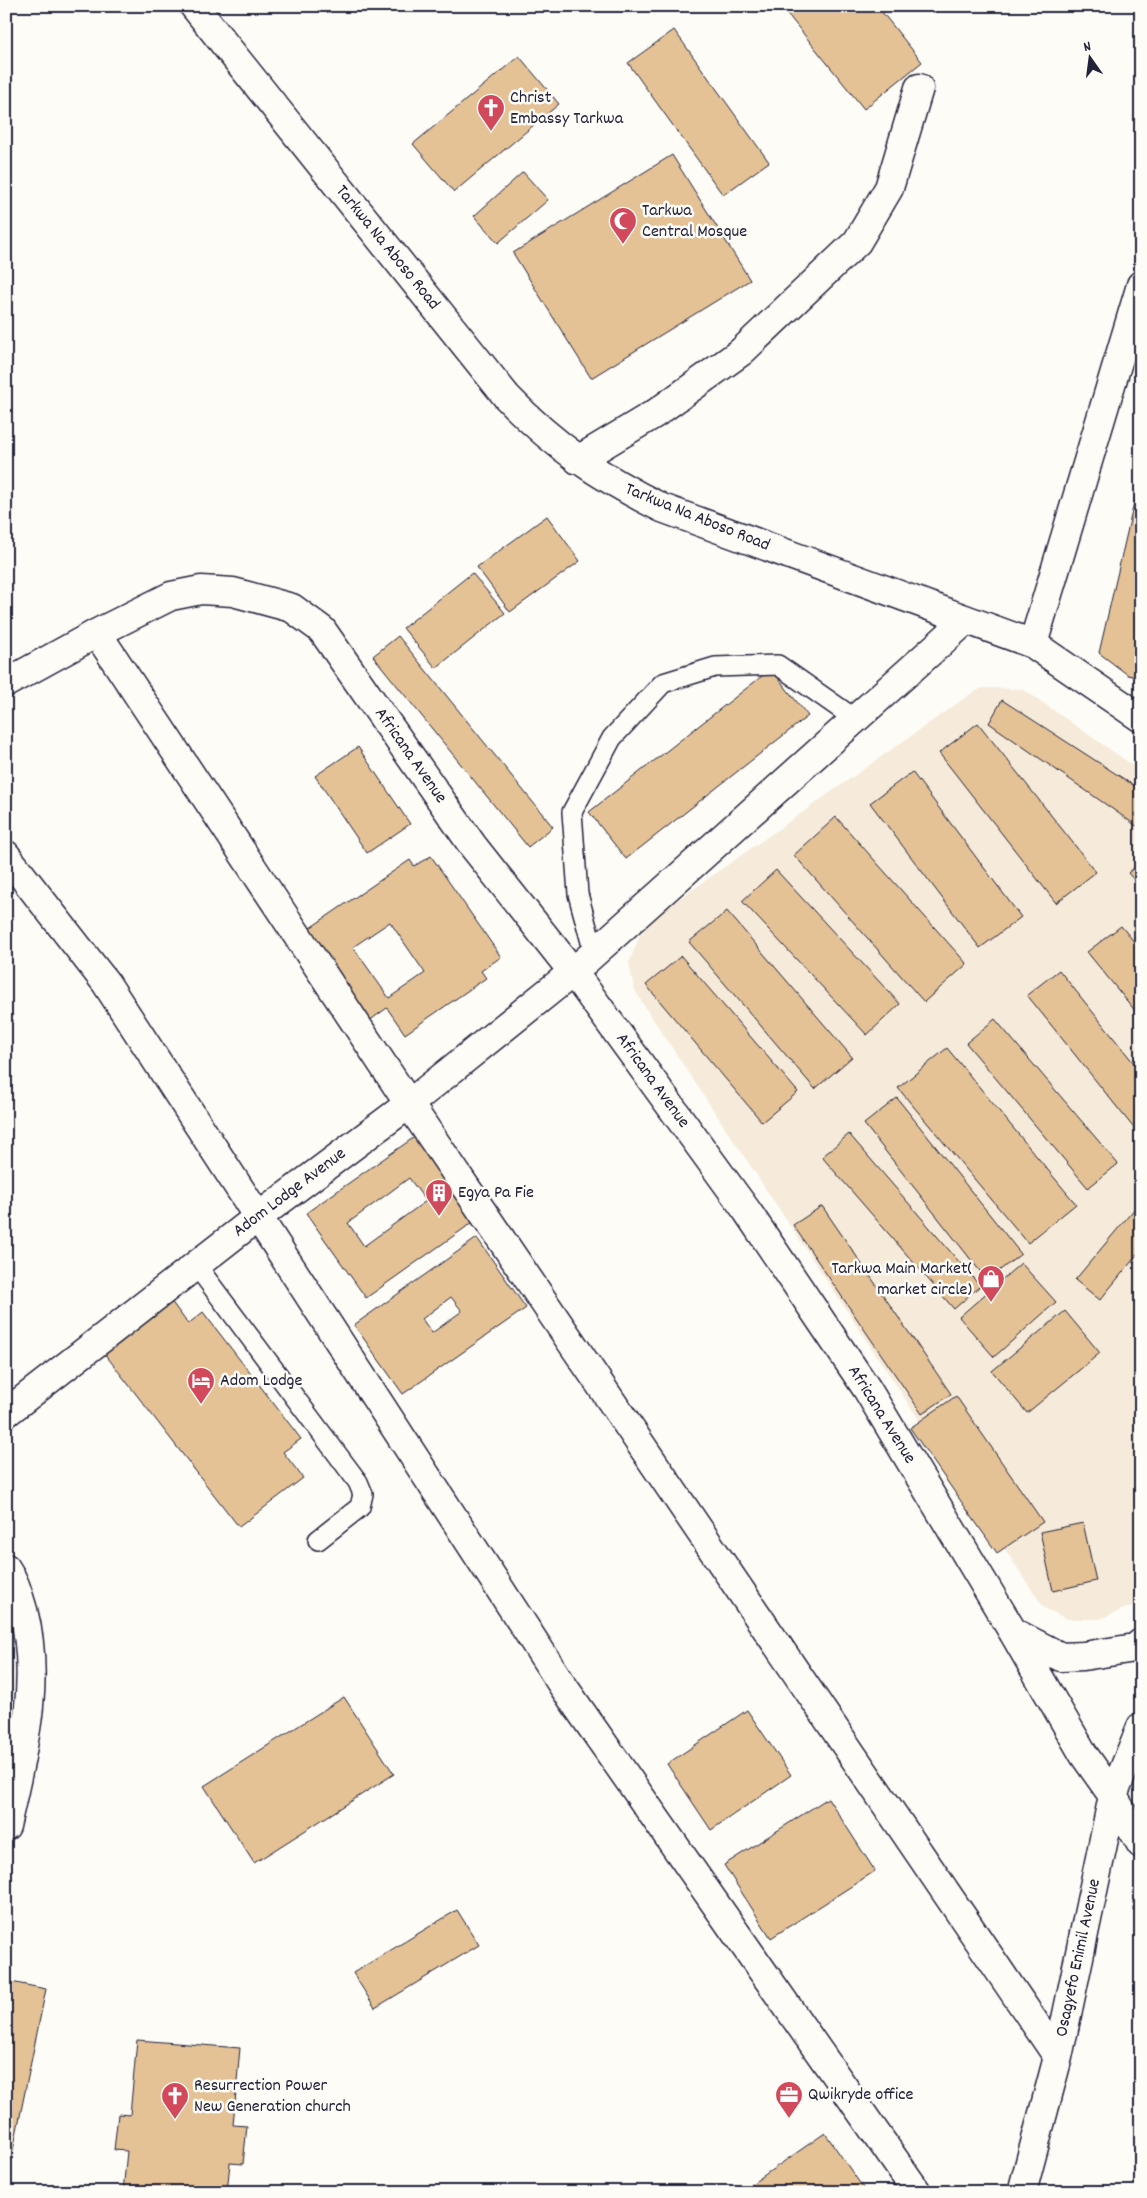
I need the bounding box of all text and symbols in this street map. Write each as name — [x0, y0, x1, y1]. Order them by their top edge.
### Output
north arrow — [1064, 32, 1114, 82]
text: N — [1082, 37, 1093, 58]
place label: Christ Embassy Tarkwa — [510, 86, 624, 132]
church icon: Christ Embassy Tarkwa — [476, 93, 506, 132]
street label: Tarkwa Na Aboso Road — [329, 180, 445, 316]
place label: Tarkwa Central Mosque — [642, 199, 747, 245]
mosque icon: Tarkwa Central Mosque — [608, 206, 638, 245]
street label: Tarkwa Na Aboso Road — [621, 478, 773, 558]
street label: Africana Avenue — [368, 703, 452, 809]
street label: Africana Avenue — [609, 1028, 695, 1134]
street label: Adom Lodge Avenue — [228, 1142, 352, 1244]
building icon: Egya Pa Fie — [424, 1178, 454, 1217]
place label: Egya Pa Fie — [458, 1181, 534, 1206]
place label: Tarkwa Main Market( market circle) — [831, 1257, 972, 1303]
shop icon: Tarkwa Main Market( market circle) — [976, 1264, 1006, 1303]
street label: Africana Avenue — [841, 1361, 921, 1469]
hotel icon: Adom Lodge — [186, 1366, 216, 1405]
place label: Adom Lodge — [220, 1369, 302, 1394]
street label: Osagyefo Enimil Avenue — [1050, 1877, 1108, 2039]
place label: Resurrection Power New Generation church — [194, 2074, 351, 2120]
office icon: Qwikryde office — [774, 2080, 804, 2119]
church icon: Resurrection Power New Generation church — [160, 2081, 190, 2120]
place label: Qwikryde office — [808, 2083, 913, 2108]

